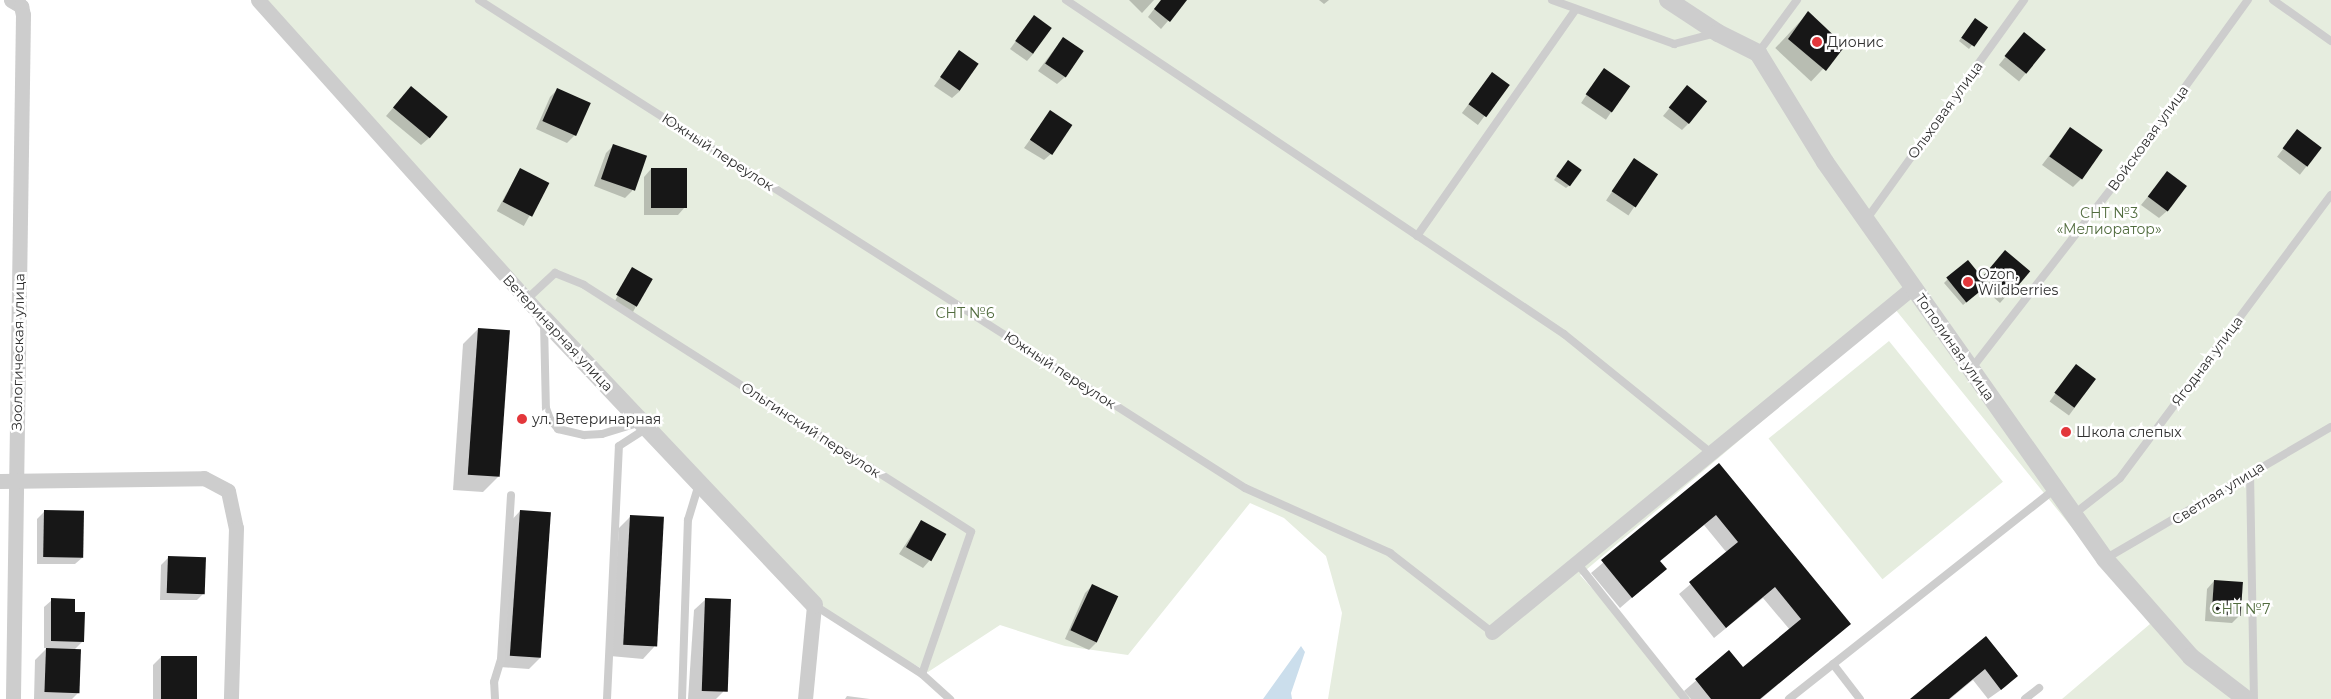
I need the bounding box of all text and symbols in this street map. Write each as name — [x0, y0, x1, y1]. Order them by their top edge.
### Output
place label: Дионис — [1827, 34, 1884, 50]
marker: Дионис — [1811, 36, 1823, 48]
street label: Ольховая улица — [1904, 58, 1986, 162]
street label: Войсковая улица — [2104, 82, 2192, 194]
street label: Южный переулок — [659, 110, 777, 194]
park label: СНТ №3 «Мелиоратор» — [2056, 205, 2162, 238]
place label: Ozon, Wildberries — [1978, 266, 2058, 298]
street label: Ветеринарная улица — [499, 271, 617, 395]
street label: Зоологическая улица — [8, 273, 28, 431]
marker: Ozon, Wildberries — [1962, 276, 1974, 288]
street label: Тополиная улица — [1912, 290, 1998, 404]
park label: СНТ №6 — [936, 305, 994, 321]
street label: Ягодная улица — [2168, 313, 2246, 409]
street label: Южный переулок — [1001, 328, 1119, 412]
street label: Ольгинский переулок — [738, 379, 884, 481]
place label: ул. Ветеринарная — [532, 411, 661, 427]
marker: ул. Ветеринарная — [516, 413, 528, 425]
place label: Школа слепых — [2076, 424, 2182, 440]
marker: Школа слепых — [2060, 426, 2072, 438]
street label: Светлая улица — [2169, 458, 2267, 528]
park label: СНТ №7 — [2211, 601, 2271, 617]

